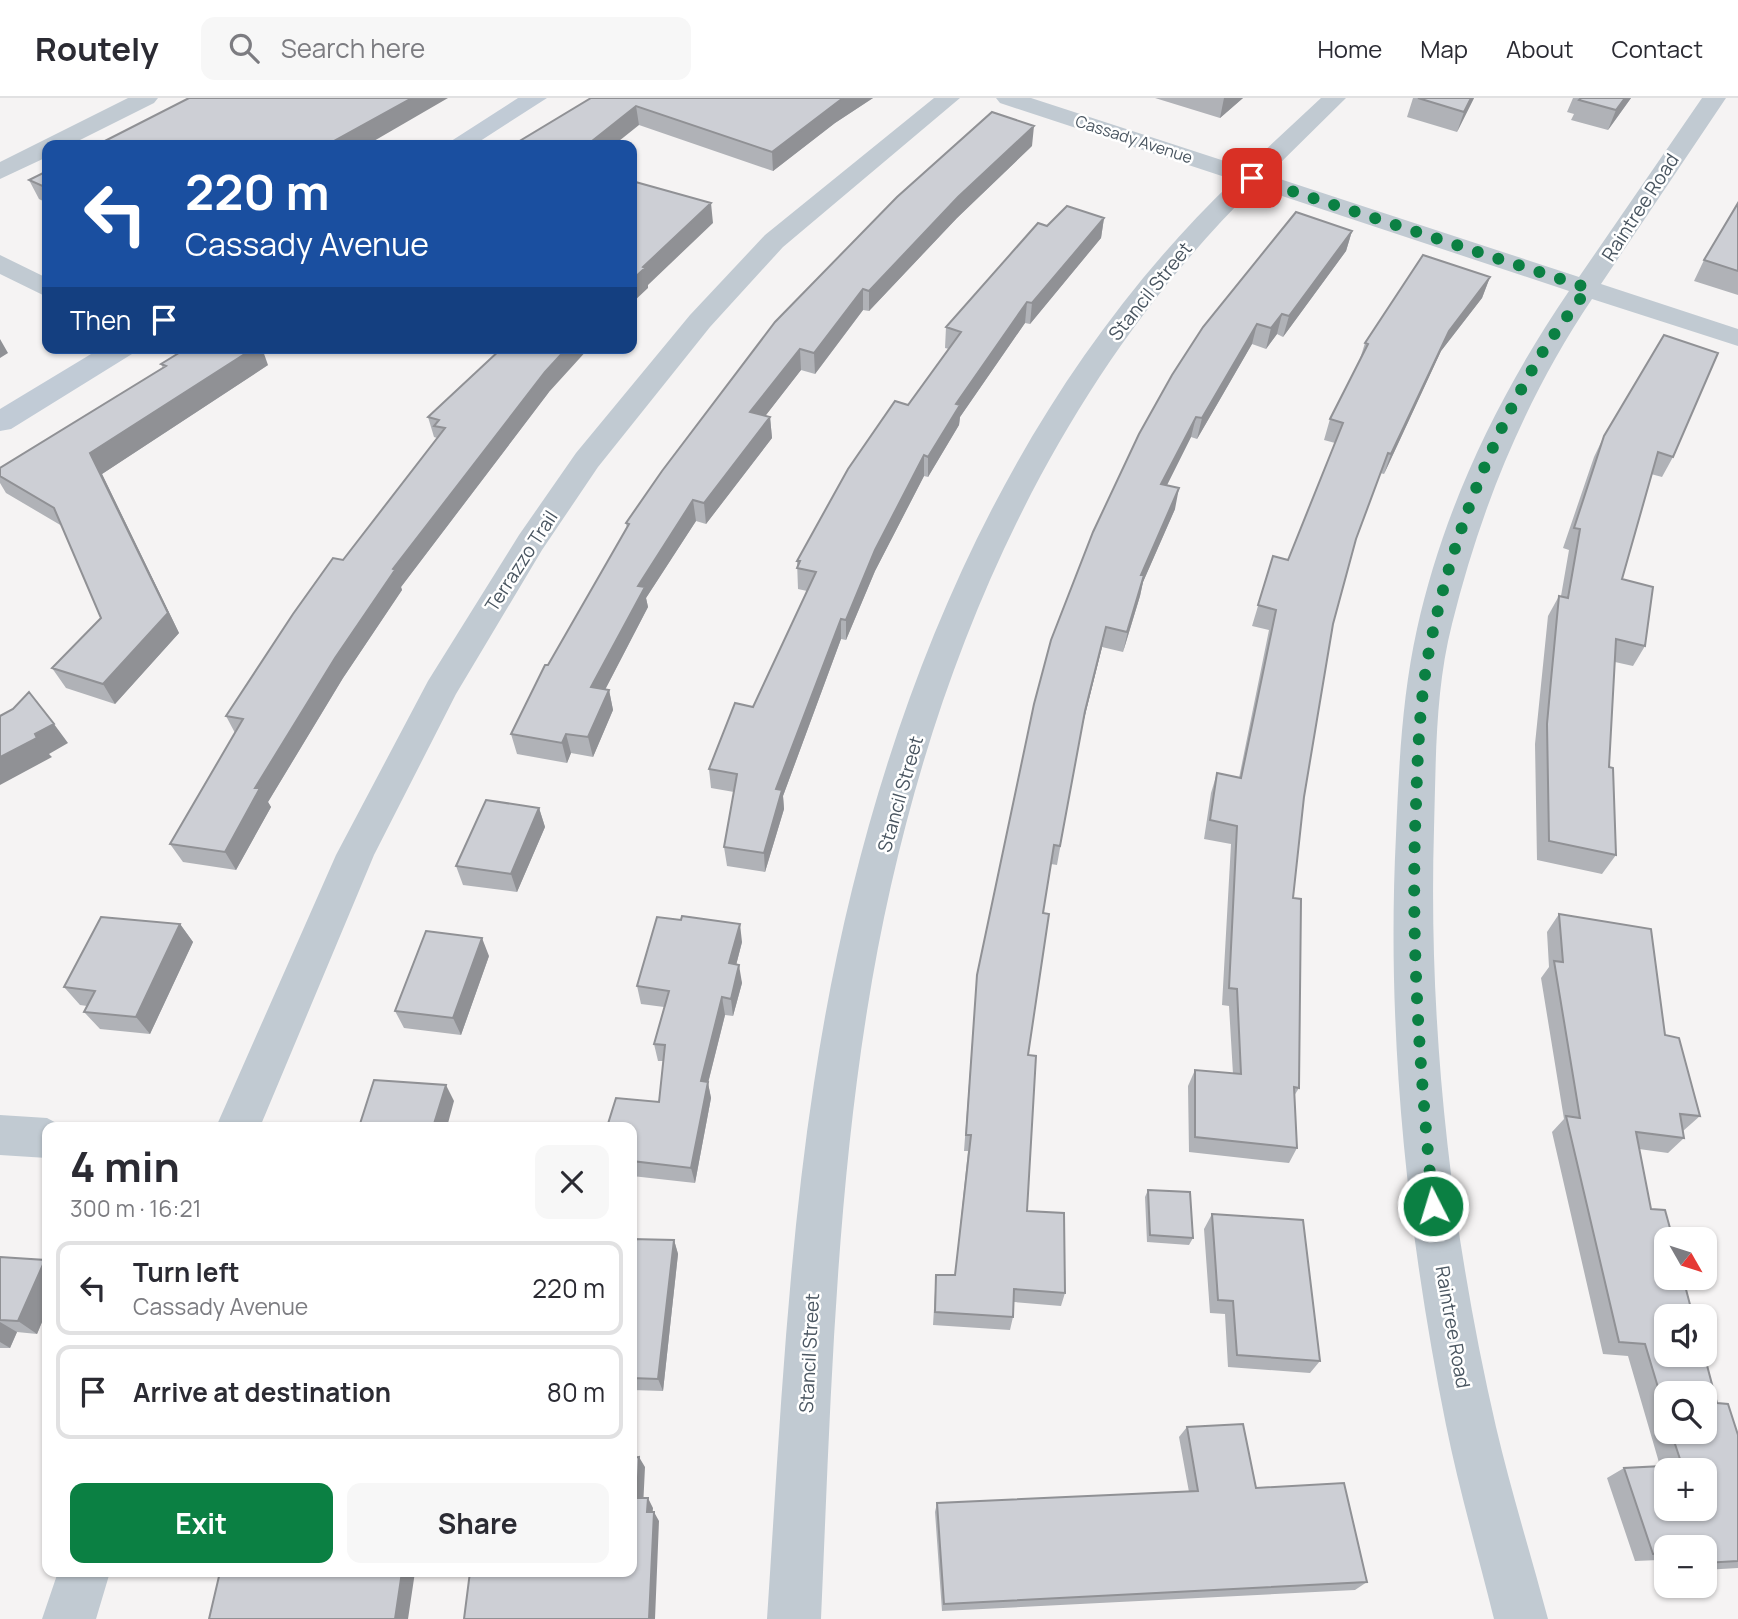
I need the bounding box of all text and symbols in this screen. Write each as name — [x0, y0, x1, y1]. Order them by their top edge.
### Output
search box — [201, 17, 691, 80]
text: Routely — [35, 26, 159, 71]
icon: search — [225, 29, 263, 67]
text: Search here — [281, 30, 425, 66]
text: Home — [1317, 32, 1382, 65]
text: Map — [1420, 32, 1468, 65]
text: About — [1506, 32, 1574, 65]
text: Contact — [1612, 32, 1703, 65]
street label: Cassady Avenue — [1073, 110, 1195, 168]
pin — [1222, 148, 1282, 208]
street label: Raintree Road — [1595, 148, 1685, 266]
text: 220 m — [185, 158, 329, 225]
icon: arrive — [1233, 159, 1271, 197]
icon: left — [70, 168, 161, 259]
text: Cassady Avenue — [185, 222, 429, 266]
street label: Stancil Street — [1102, 236, 1198, 346]
icon: arrive — [145, 301, 183, 339]
text: Then — [70, 302, 131, 338]
street label: Terrazzo Trail — [479, 505, 563, 617]
street label: Stancil Street — [871, 733, 929, 855]
text: 4 min — [70, 1137, 180, 1195]
button: close — [535, 1145, 609, 1219]
position arrow — [1396, 1169, 1470, 1243]
text: 300 m · 16:21 — [70, 1192, 202, 1224]
north arrow — [1654, 1227, 1717, 1290]
map controls — [1654, 1227, 1717, 1598]
text: Turn left — [133, 1254, 240, 1290]
street label: Raintree Road — [1429, 1264, 1477, 1390]
icon: left — [74, 1269, 112, 1307]
text: 220 m — [532, 1270, 605, 1306]
text: Cassady Avenue — [133, 1290, 308, 1322]
street label: Stancil Street — [793, 1292, 825, 1414]
button: sound — [1654, 1304, 1717, 1367]
icon: arrive — [74, 1373, 112, 1411]
text: Arrive at destination — [133, 1374, 391, 1410]
text: 80 m — [547, 1374, 605, 1410]
button: search — [1654, 1381, 1717, 1444]
button: + — [1654, 1458, 1717, 1521]
button: Exit — [70, 1483, 333, 1563]
button: Share — [347, 1483, 609, 1563]
button: − — [1654, 1535, 1717, 1598]

